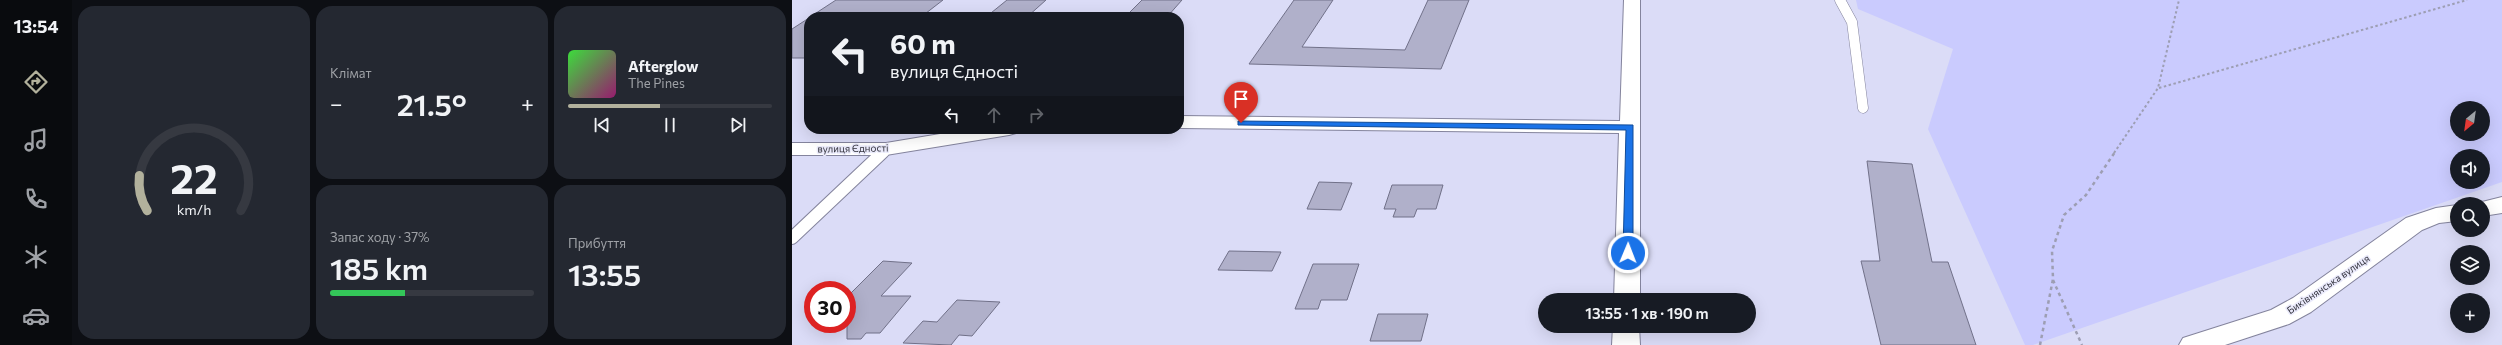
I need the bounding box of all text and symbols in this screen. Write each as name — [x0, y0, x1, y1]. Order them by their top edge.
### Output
text: 13:54 — [14, 15, 58, 37]
text: 60 m — [890, 26, 956, 60]
icon: left — [824, 28, 876, 80]
text: Afterglow — [628, 57, 698, 75]
text: вулиця Єдності — [890, 60, 1018, 82]
text: Клімат — [330, 65, 372, 81]
icon: directions — [22, 68, 50, 96]
text: The Pines — [628, 75, 685, 91]
pin — [1224, 82, 1258, 123]
text: 21.5° — [397, 85, 467, 122]
icon: arrive — [1230, 88, 1252, 110]
text: − — [330, 90, 343, 117]
text: + — [521, 90, 534, 117]
north arrow — [2450, 101, 2490, 141]
map controls — [2450, 101, 2490, 333]
icon: left — [941, 104, 963, 126]
icon: ahead — [983, 104, 1005, 126]
icon: right — [1025, 104, 1047, 126]
icon: previous — [591, 114, 613, 136]
icon: pause — [659, 114, 681, 136]
icon: next — [727, 114, 749, 136]
icon: music — [22, 126, 50, 154]
street label: вулиця Єдності — [817, 141, 889, 155]
button: sound — [2450, 149, 2490, 189]
text: 22 — [170, 151, 218, 202]
icon: phone — [22, 185, 50, 213]
button: search — [2450, 197, 2490, 237]
text: km/h — [177, 199, 211, 217]
text: Запас ходу · 37% — [330, 229, 430, 245]
position arrow — [1607, 232, 1649, 274]
text: Прибуття — [568, 235, 626, 251]
icon: climate — [22, 243, 50, 271]
button: layers — [2450, 245, 2490, 285]
text: 185 km — [330, 249, 428, 286]
street label: Биківнянська вулиця — [2284, 252, 2372, 316]
text: 13:55 — [568, 255, 641, 292]
speed limit sign: 30 — [804, 281, 856, 333]
button: + — [2450, 293, 2490, 333]
icon: car — [22, 302, 50, 330]
text: 13:55 · 1 хв · 190 m — [1585, 304, 1709, 322]

